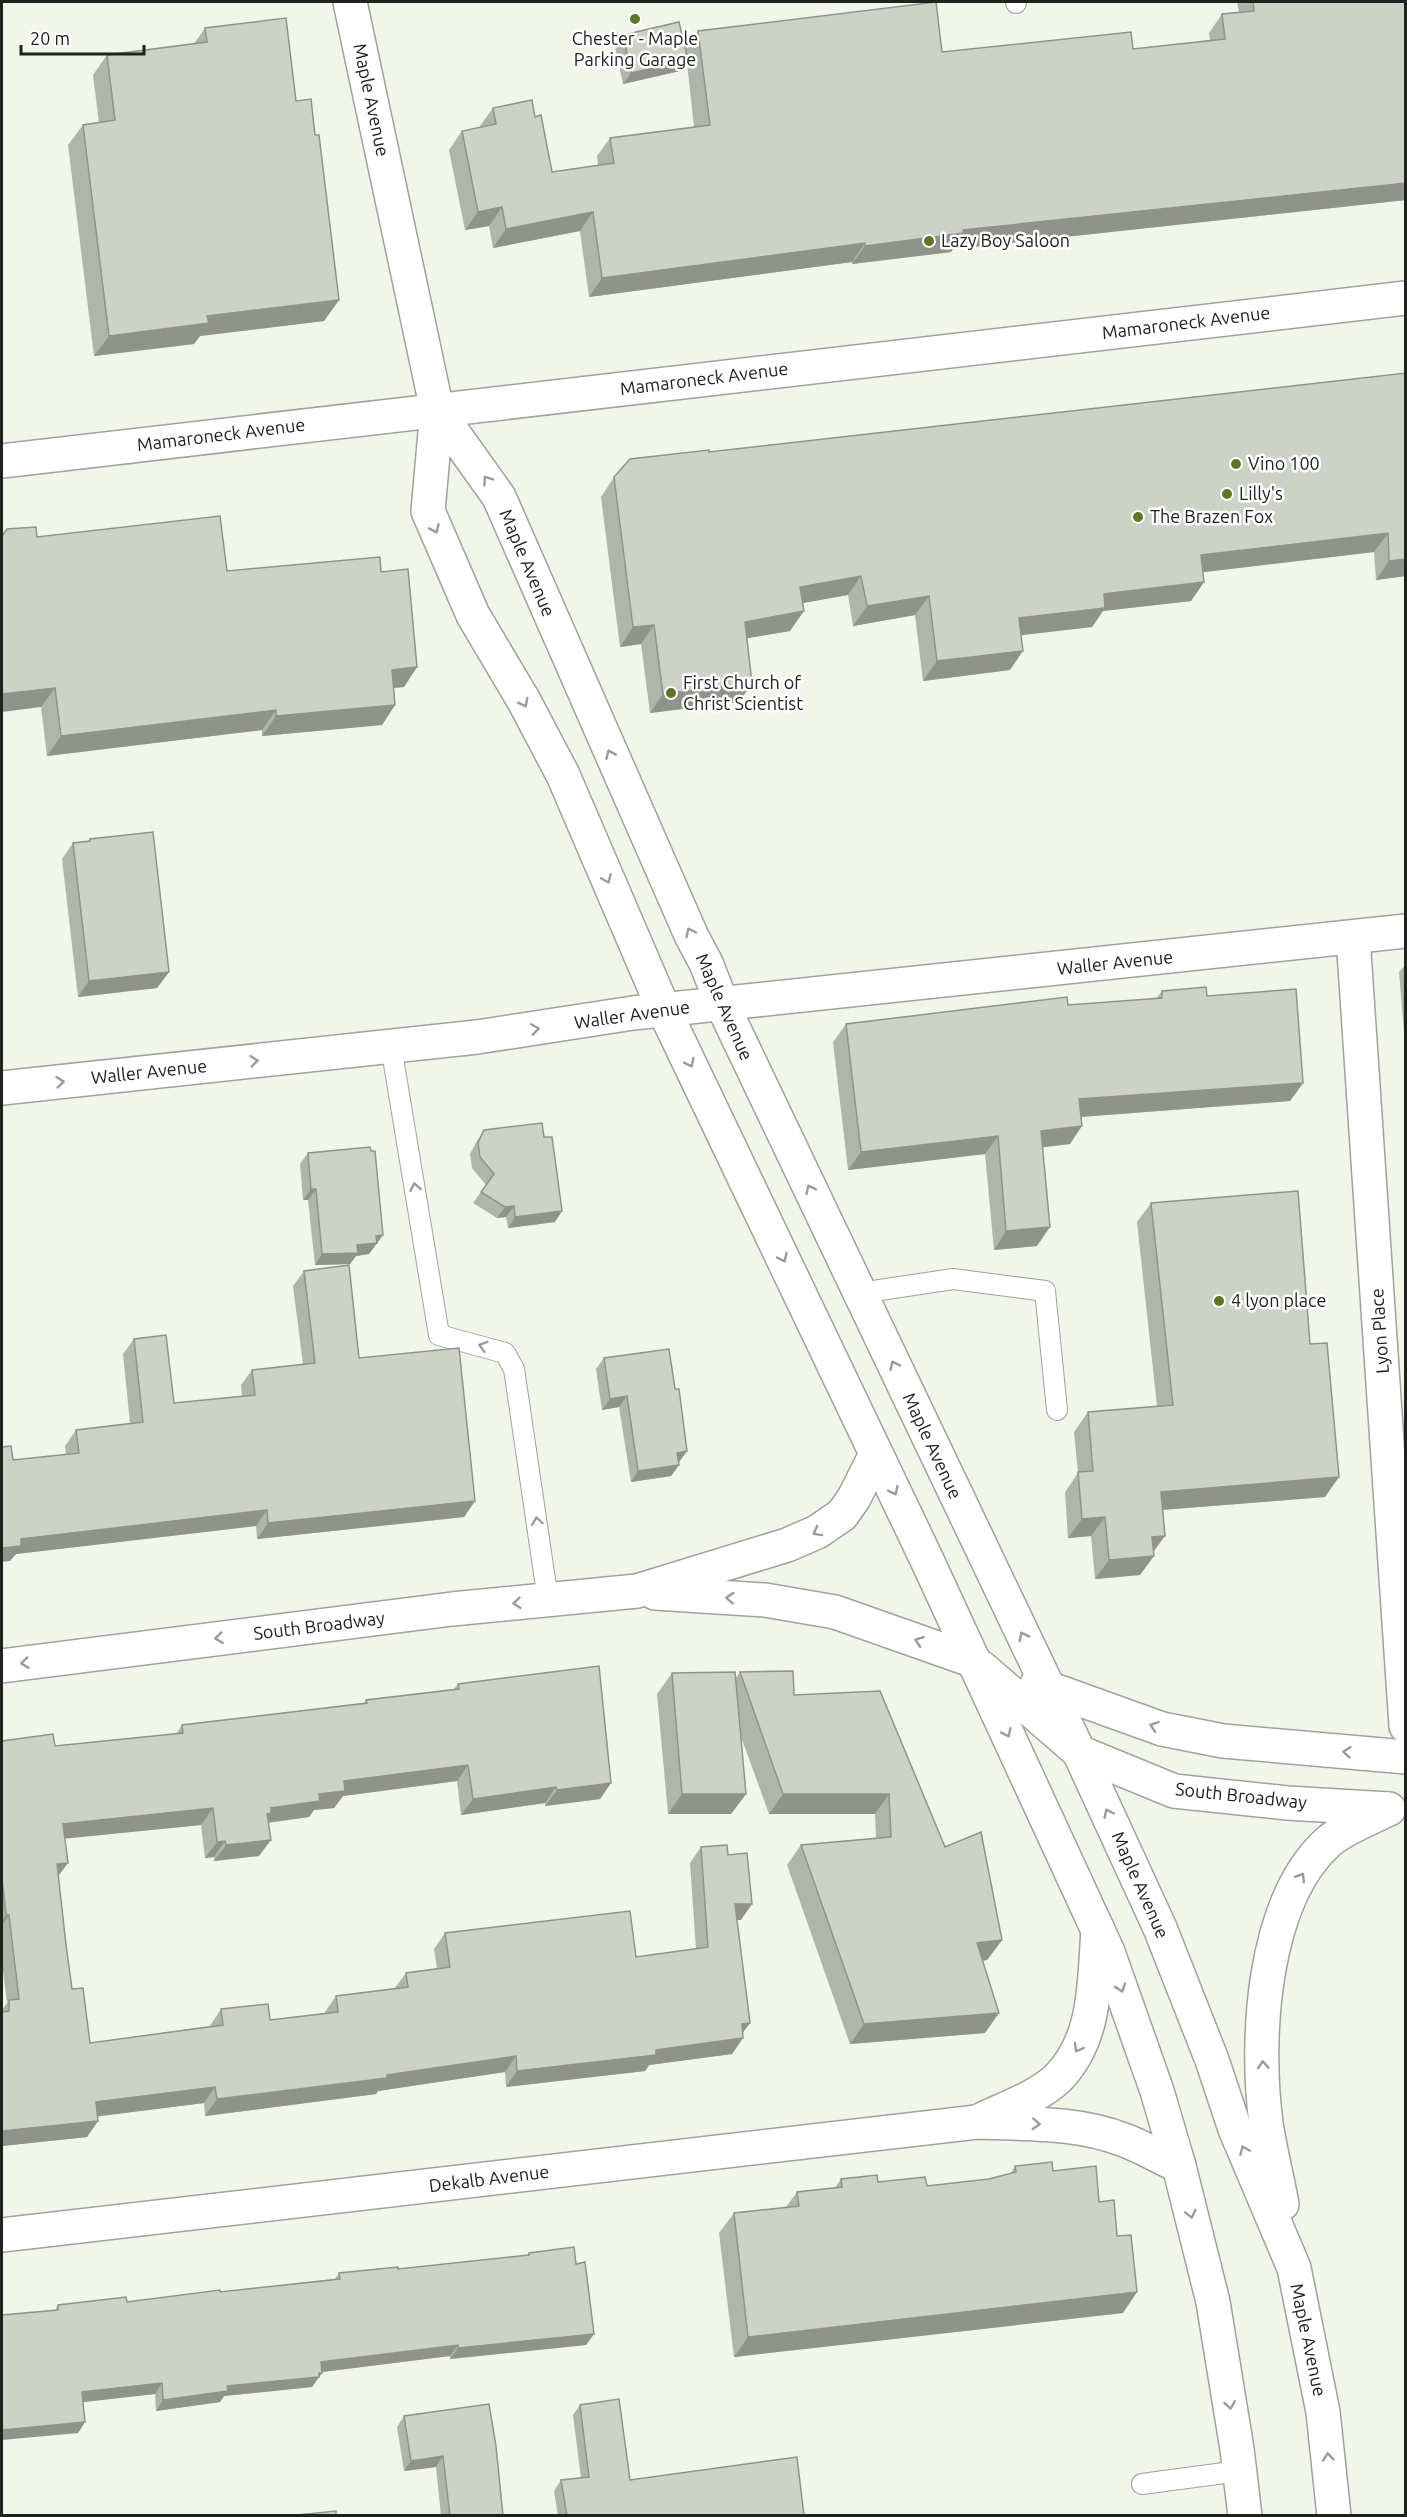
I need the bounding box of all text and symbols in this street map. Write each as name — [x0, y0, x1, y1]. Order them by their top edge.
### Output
marker: Chester - Maple Parking Garage — [628, 12, 642, 26]
scale bar — [21, 18, 144, 56]
text: 20 m — [30, 28, 70, 48]
place label: Chester - Maple Parking Garage — [572, 28, 698, 69]
street label: Maple Avenue — [350, 42, 394, 158]
place label: Lazy Boy Saloon — [941, 230, 1070, 250]
marker: Lazy Boy Saloon — [922, 234, 936, 248]
street label: Mamaroneck Avenue — [1101, 302, 1271, 342]
street label: Mamaroneck Avenue — [619, 358, 789, 398]
street label: Mamaroneck Avenue — [136, 414, 306, 454]
place label: Vino 100 — [1248, 453, 1320, 473]
marker: Vino 100 — [1229, 457, 1243, 471]
one-way arrow — [483, 476, 494, 487]
place label: Lilly's — [1239, 483, 1283, 503]
marker: Lilly's — [1220, 487, 1234, 501]
street label: Maple Avenue — [496, 506, 560, 619]
place label: The Brazen Fox — [1150, 506, 1273, 526]
marker: The Brazen Fox — [1131, 510, 1145, 524]
one-way arrow — [428, 523, 440, 534]
place label: First Church of Christ Scientist — [683, 672, 803, 713]
marker: First Church of Christ Scientist — [664, 686, 678, 700]
one-way arrow — [517, 696, 528, 707]
one-way arrow — [605, 749, 617, 760]
one-way arrow — [600, 873, 612, 884]
one-way arrow — [685, 927, 697, 938]
street label: Waller Avenue — [1056, 946, 1174, 978]
street label: Maple Avenue — [692, 950, 757, 1063]
street label: Waller Avenue — [573, 996, 691, 1032]
one-way arrow — [530, 1023, 540, 1035]
street label: Waller Avenue — [90, 1055, 208, 1087]
one-way arrow — [249, 1055, 258, 1068]
one-way arrow — [682, 1056, 694, 1067]
one-way arrow — [55, 1076, 64, 1089]
one-way arrow — [409, 1183, 421, 1192]
one-way arrow — [805, 1184, 817, 1195]
one-way arrow — [775, 1251, 787, 1262]
street label: Lyon Place — [1366, 1288, 1392, 1374]
place label: 4 lyon place — [1231, 1290, 1326, 1310]
marker: 4 lyon place — [1212, 1294, 1226, 1308]
one-way arrow — [478, 1341, 488, 1354]
one-way arrow — [889, 1360, 901, 1371]
street label: Maple Avenue — [900, 1389, 966, 1502]
one-way arrow — [886, 1484, 898, 1495]
one-way arrow — [531, 1517, 543, 1526]
one-way arrow — [813, 1524, 823, 1536]
one-way arrow — [725, 1592, 734, 1605]
one-way arrow — [512, 1596, 521, 1609]
street label: South Broadway — [252, 1607, 386, 1643]
one-way arrow — [1019, 1631, 1031, 1642]
one-way arrow — [214, 1632, 223, 1644]
one-way arrow — [914, 1636, 924, 1649]
one-way arrow — [21, 1656, 30, 1669]
one-way arrow — [1149, 1721, 1160, 1734]
one-way arrow — [1000, 1727, 1012, 1738]
one-way arrow — [1343, 1746, 1352, 1759]
street label: South Broadway — [1174, 1778, 1308, 1812]
one-way arrow — [1103, 1809, 1115, 1820]
street label: Maple Avenue — [1108, 1828, 1173, 1941]
one-way arrow — [1293, 1872, 1304, 1883]
one-way arrow — [1113, 1982, 1126, 1993]
one-way arrow — [1074, 2042, 1085, 2053]
one-way arrow — [1256, 2061, 1269, 2070]
one-way arrow — [1031, 2118, 1040, 2131]
one-way arrow — [1239, 2145, 1251, 2156]
street label: Dekalb Avenue — [428, 2161, 550, 2195]
one-way arrow — [1184, 2208, 1196, 2219]
street label: Maple Avenue — [1287, 2282, 1331, 2398]
one-way arrow — [1223, 2400, 1236, 2410]
one-way arrow — [1322, 2453, 1335, 2462]

